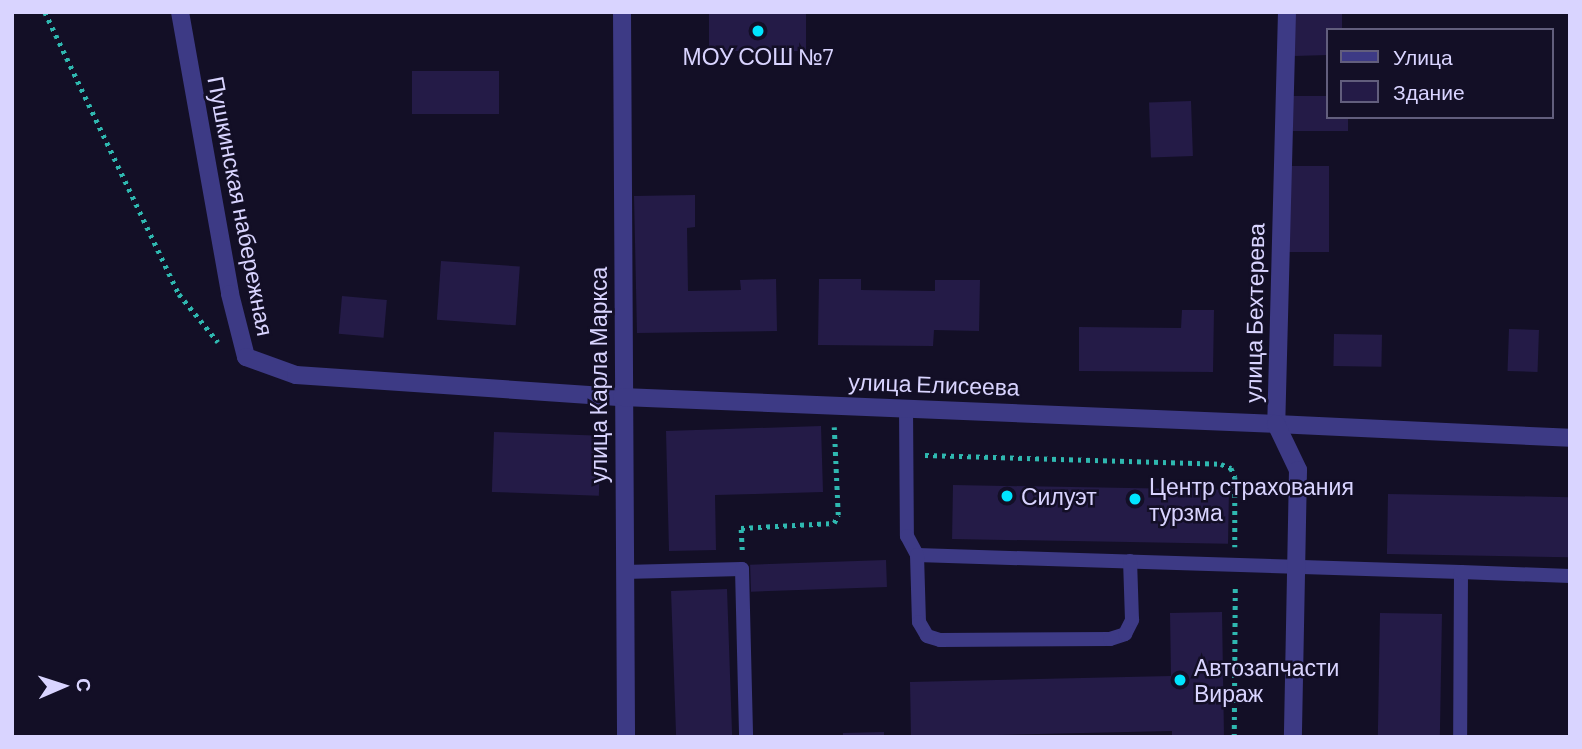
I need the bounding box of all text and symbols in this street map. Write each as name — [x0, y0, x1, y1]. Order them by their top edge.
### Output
marker: МОУ СОШ №7 — [750, 23, 766, 39]
legend — [1326, 28, 1554, 119]
place label: МОУ СОШ №7 — [683, 42, 833, 70]
text: Улица — [1393, 44, 1453, 69]
street label: Пушкинская набережная — [202, 74, 280, 338]
text: Здание — [1393, 79, 1465, 104]
street label: улица Бехтерева — [1239, 223, 1269, 403]
street label: улица Карла Маркса — [584, 267, 612, 483]
street label: улица Елисеева — [848, 367, 1020, 401]
place label: Центр страхования турзма — [1149, 472, 1354, 526]
place label: Силуэт — [1021, 482, 1097, 510]
marker: Силуэт — [999, 488, 1015, 504]
marker: Центр страхования турзма — [1127, 491, 1143, 507]
north arrow — [28, 651, 98, 721]
place label: Автозапчасти Вираж — [1194, 653, 1339, 707]
marker: Автозапчасти Вираж — [1172, 672, 1188, 688]
text: С — [73, 677, 96, 692]

